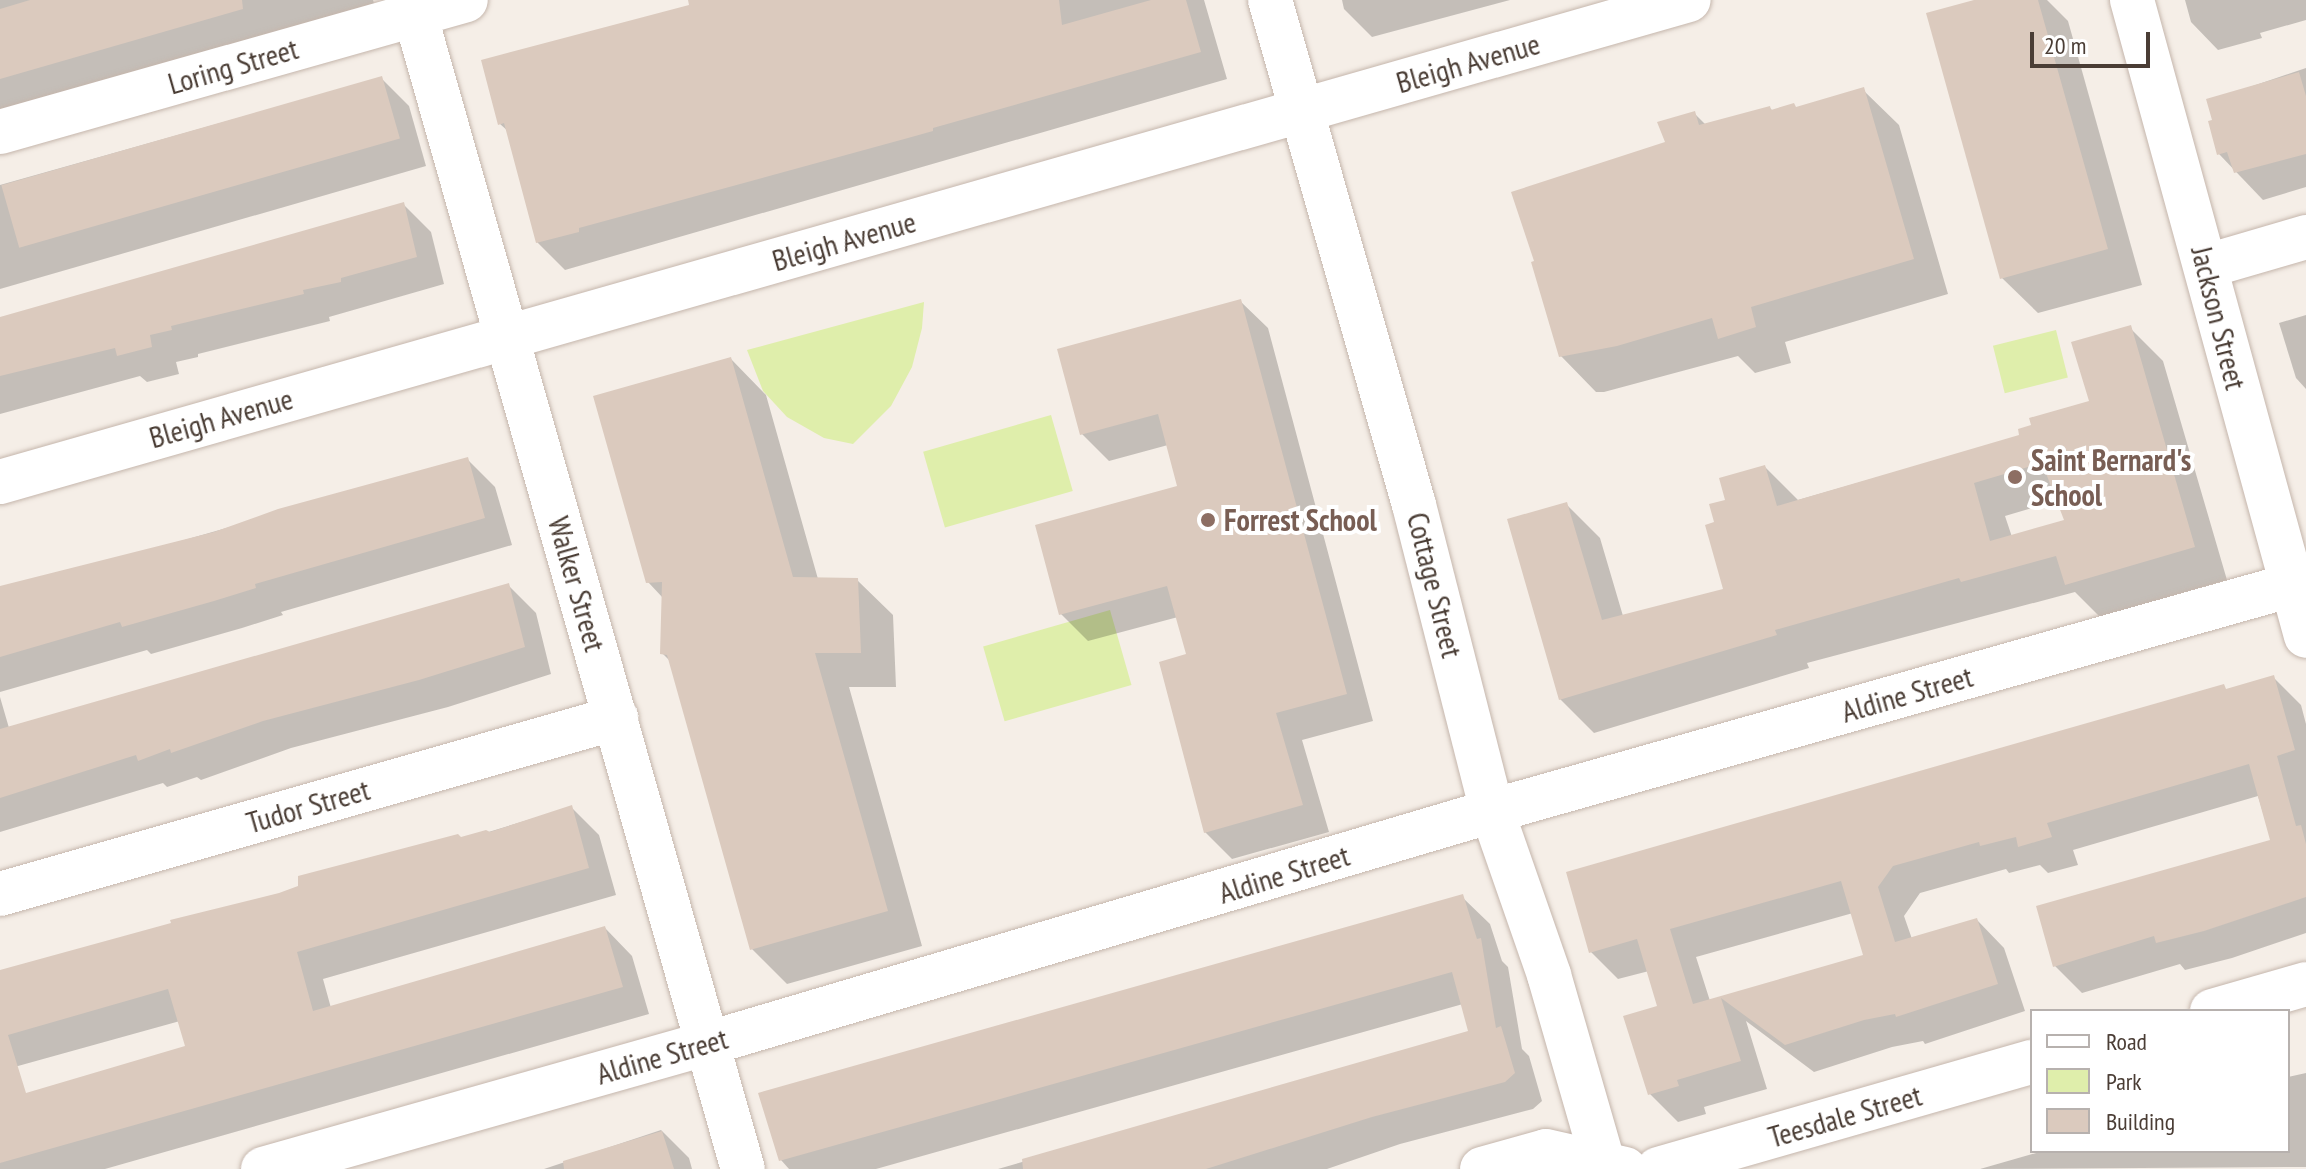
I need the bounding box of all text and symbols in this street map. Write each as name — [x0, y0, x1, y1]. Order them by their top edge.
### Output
scale bar — [2034, 16, 2154, 66]
street label: Bleigh Avenue — [1392, 25, 1544, 101]
street label: Loring Street — [164, 30, 302, 102]
text: 20 m — [2044, 30, 2086, 61]
street label: Bleigh Avenue — [768, 203, 920, 279]
street label: Jackson Street — [2184, 243, 2254, 393]
street label: Bleigh Avenue — [145, 380, 297, 456]
place label: Saint Bernard's School — [2031, 442, 2191, 512]
marker: Saint Bernard's School — [2006, 468, 2024, 486]
place label: Forrest School — [1224, 502, 1377, 538]
street label: Cottage Street — [1400, 509, 1470, 661]
marker: Forrest School — [1199, 511, 1217, 529]
street label: Walker Street — [541, 512, 613, 656]
street label: Aldine Street — [1837, 658, 1977, 730]
street label: Tudor Street — [242, 771, 374, 841]
street label: Aldine Street — [1214, 837, 1354, 911]
legend — [2030, 1009, 2290, 1153]
street label: Aldine Street — [592, 1020, 732, 1092]
text: Road — [2106, 1026, 2147, 1057]
text: Park — [2106, 1066, 2142, 1097]
street label: Teesdale Street — [1764, 1077, 1926, 1155]
text: Building — [2106, 1106, 2175, 1137]

